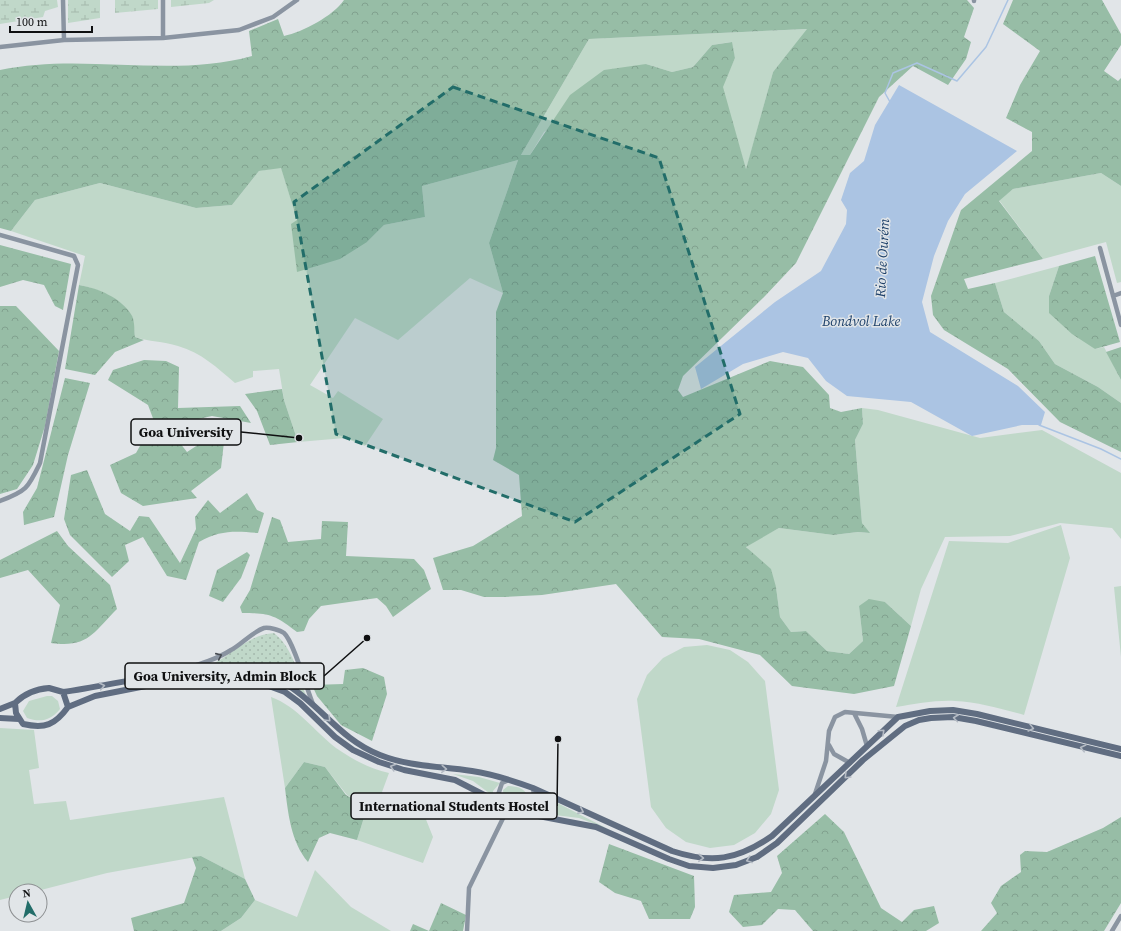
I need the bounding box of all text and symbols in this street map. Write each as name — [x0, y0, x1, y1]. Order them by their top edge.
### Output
scale bar — [10, 8, 92, 34]
text: 100 m — [16, 14, 48, 30]
water label: Rio de Ourém — [870, 217, 894, 299]
water label: Bondvol Lake — [821, 311, 900, 331]
callout: Goa University — [131, 419, 241, 445]
text: Goa University — [139, 422, 234, 442]
one-way arrow — [214, 653, 222, 661]
callout: Goa University, Admin Block — [125, 663, 324, 689]
text: Goa University, Admin Block — [133, 666, 317, 686]
one-way arrow — [99, 682, 105, 691]
one-way arrow — [323, 714, 331, 722]
one-way arrow — [953, 714, 960, 723]
one-way arrow — [1028, 724, 1035, 732]
one-way arrow — [877, 729, 885, 737]
one-way arrow — [1080, 744, 1086, 752]
one-way arrow — [390, 763, 397, 772]
one-way arrow — [441, 764, 447, 773]
one-way arrow — [844, 771, 852, 779]
callout: International Students Hostel — [351, 793, 557, 819]
text: International Students Hostel — [359, 796, 550, 816]
one-way arrow — [576, 806, 584, 814]
one-way arrow — [698, 854, 704, 863]
one-way arrow — [745, 856, 752, 864]
north arrow — [8, 883, 48, 923]
text: N — [22, 886, 32, 902]

